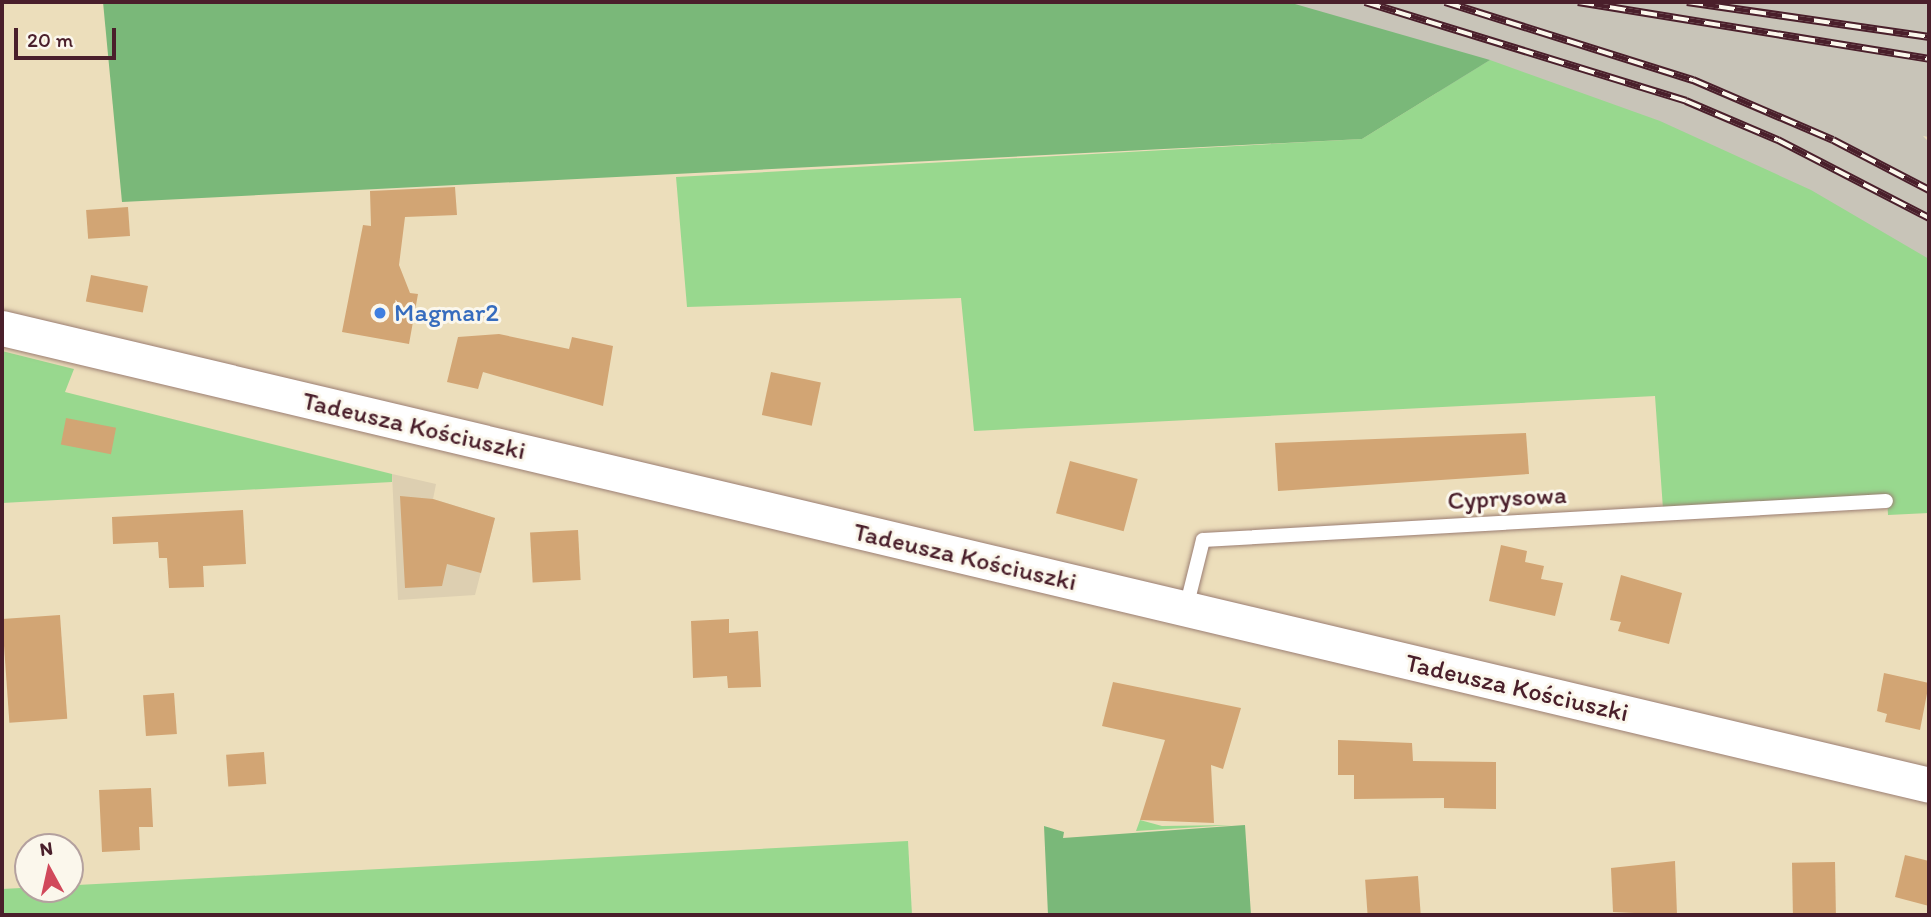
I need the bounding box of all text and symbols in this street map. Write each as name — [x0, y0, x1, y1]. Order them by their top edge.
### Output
scale bar — [18, 14, 119, 58]
text: 20 m — [27, 27, 73, 52]
place label: Magmar2 — [394, 297, 499, 329]
marker: Magmar2 — [372, 305, 388, 321]
street label: Tadeusza Kościuszki — [299, 385, 529, 467]
street label: Cyprysowa — [1447, 479, 1567, 517]
street label: Tadeusza Kościuszki — [850, 516, 1080, 598]
street label: Tadeusza Kościuszki — [1402, 647, 1632, 729]
north arrow — [14, 833, 84, 903]
text: N — [38, 836, 54, 861]

